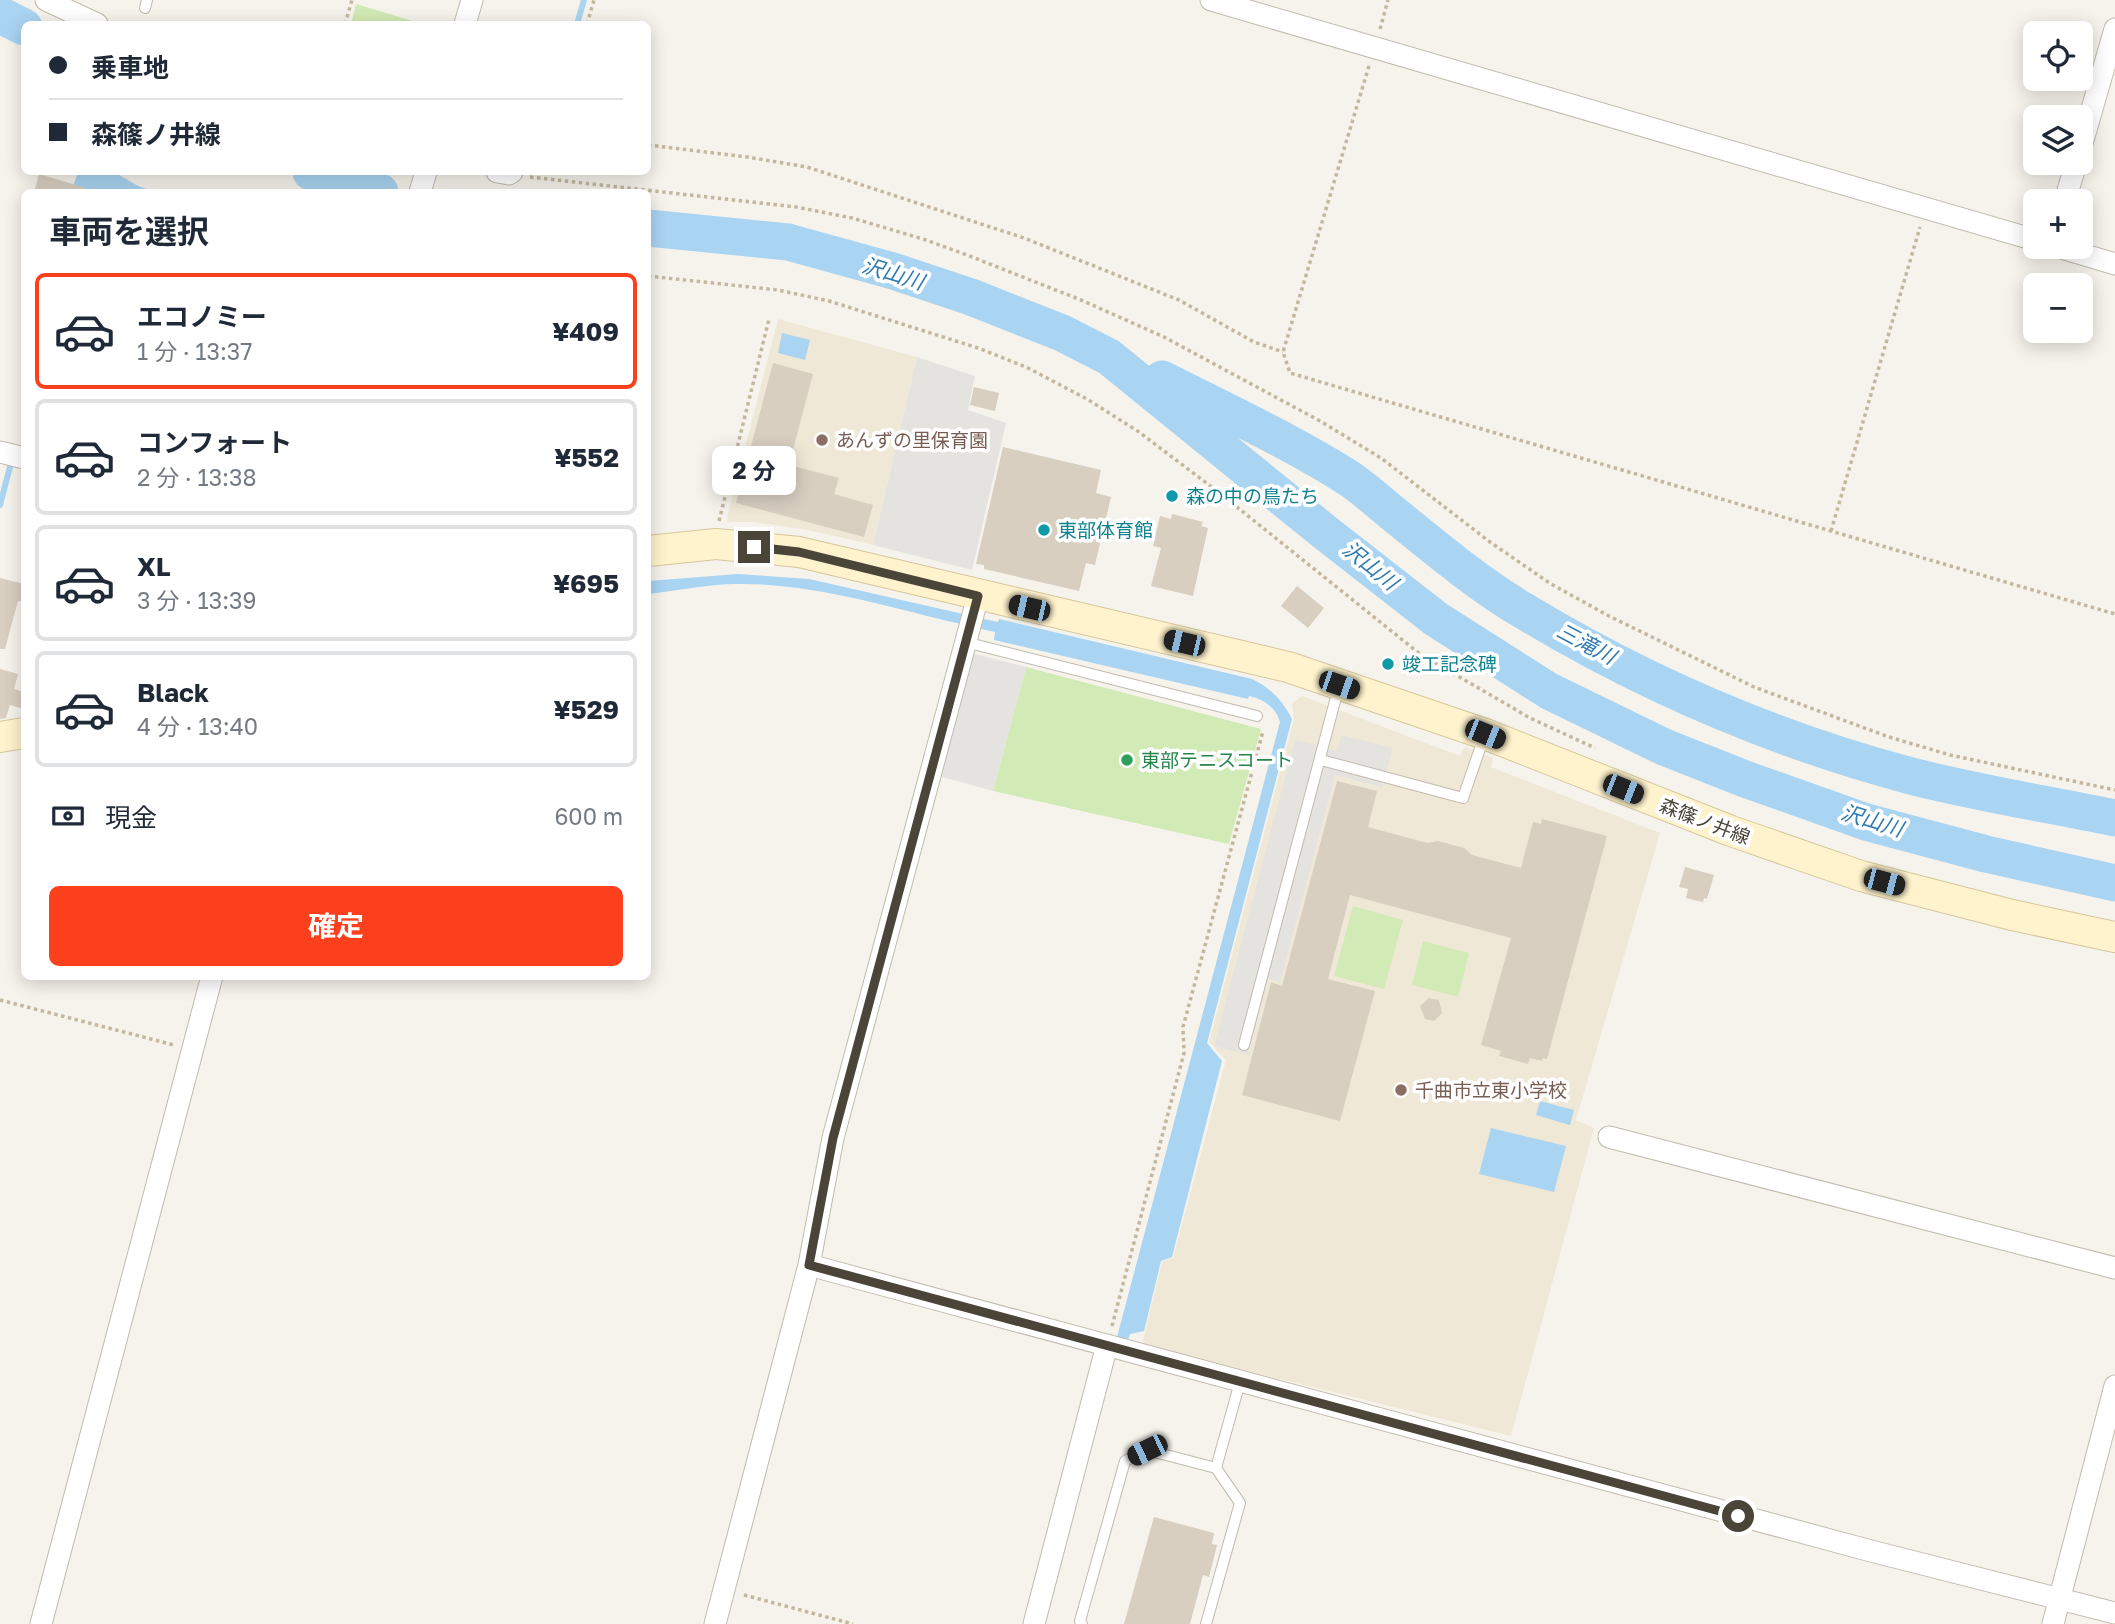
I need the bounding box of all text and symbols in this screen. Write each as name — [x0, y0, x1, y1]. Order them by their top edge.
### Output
map controls — [2023, 21, 2093, 343]
button: locate — [2023, 21, 2093, 91]
text: 乗車地 — [91, 52, 169, 83]
button: layers — [2023, 105, 2093, 175]
text: 森篠ノ井線 — [91, 119, 221, 150]
button: + — [2023, 189, 2093, 259]
text: 車両を選択 — [49, 212, 209, 250]
water label: 沢山川 — [859, 251, 929, 295]
button: − — [2023, 273, 2093, 343]
icon: car — [53, 300, 116, 363]
text: エコノミー — [137, 301, 267, 332]
text: ¥409 — [552, 316, 619, 347]
text: 1 分 · 13:37 — [137, 337, 252, 365]
icon: car — [53, 426, 116, 489]
text: コンフォート — [137, 427, 292, 458]
place label: あんずの里保育園 — [836, 428, 988, 451]
marker: あんずの里保育園 — [814, 432, 830, 448]
text: ¥552 — [554, 442, 619, 473]
callout: 2 分 — [712, 446, 796, 494]
text: 2 分 — [733, 456, 775, 484]
text: 2 分 · 13:38 — [137, 463, 257, 491]
place label: 森の中の鳥たち — [1186, 484, 1319, 507]
marker: 森の中の鳥たち — [1164, 488, 1180, 504]
place label: 東部体育館 — [1058, 518, 1153, 541]
marker: 東部体育館 — [1036, 522, 1052, 538]
route end — [738, 531, 770, 563]
water label: 沢山川 — [1338, 535, 1405, 596]
text: XL — [137, 551, 171, 582]
icon: car — [53, 552, 116, 615]
text: ¥695 — [553, 568, 619, 599]
text: 3 分 · 13:39 — [137, 586, 257, 614]
car — [1007, 593, 1052, 623]
water label: 三滝川 — [1553, 617, 1622, 670]
car — [1162, 628, 1207, 658]
place label: 竣工記念碑 — [1402, 652, 1497, 675]
marker: 竣工記念碑 — [1380, 656, 1396, 672]
car — [1316, 668, 1363, 702]
text: Black — [137, 677, 209, 708]
icon: car — [53, 678, 116, 741]
text: ¥529 — [554, 694, 619, 725]
text: 4 分 · 13:40 — [137, 712, 258, 740]
car — [1462, 716, 1509, 752]
place label: 東部テニスコート — [1141, 748, 1293, 771]
marker: 東部テニスコート — [1119, 752, 1135, 768]
car — [1600, 771, 1647, 807]
street label: 森篠ノ井線 — [1657, 793, 1754, 848]
icon: cash — [49, 797, 87, 835]
water label: 沢山川 — [1838, 798, 1908, 842]
text: 現金 — [105, 802, 157, 833]
text: 600 m — [554, 802, 623, 830]
car — [1861, 866, 1908, 898]
button: 確定 — [49, 886, 623, 966]
place label: 千曲市立東小学校 — [1415, 1078, 1567, 1101]
marker: 千曲市立東小学校 — [1393, 1082, 1409, 1098]
car — [1124, 1431, 1171, 1469]
route start — [1722, 1500, 1754, 1532]

